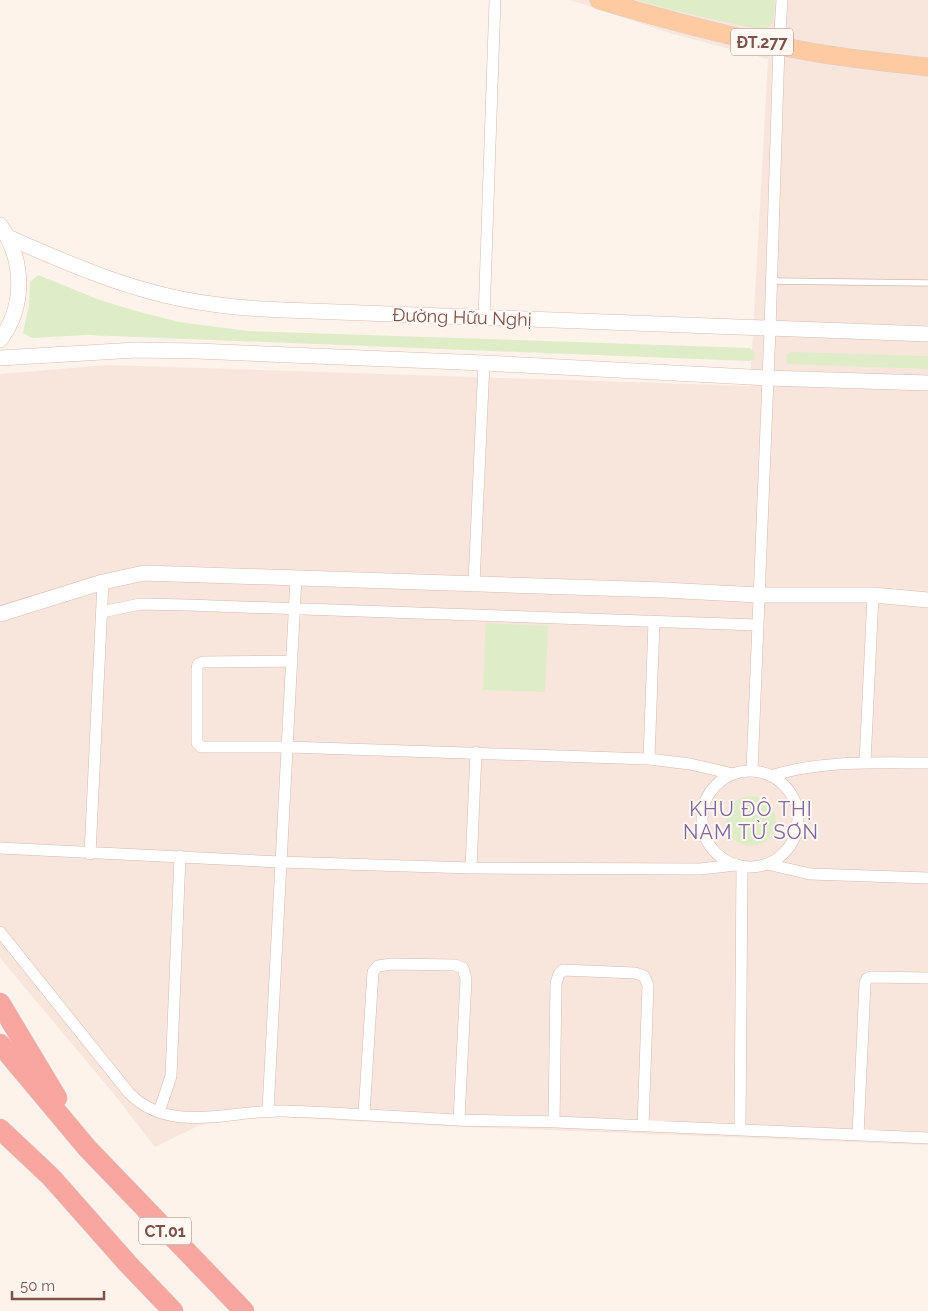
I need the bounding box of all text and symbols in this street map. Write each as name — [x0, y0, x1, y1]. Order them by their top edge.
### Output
road number: ĐT.277 — [731, 28, 793, 56]
street label: Đường Hữu Nghị — [392, 304, 532, 330]
district label: KHU ĐÔ THỊ NAM TỪ SƠN — [683, 797, 819, 844]
road number: CT.01 — [139, 1218, 191, 1244]
scale bar — [12, 1268, 105, 1300]
text: 50 m — [20, 1277, 55, 1295]

